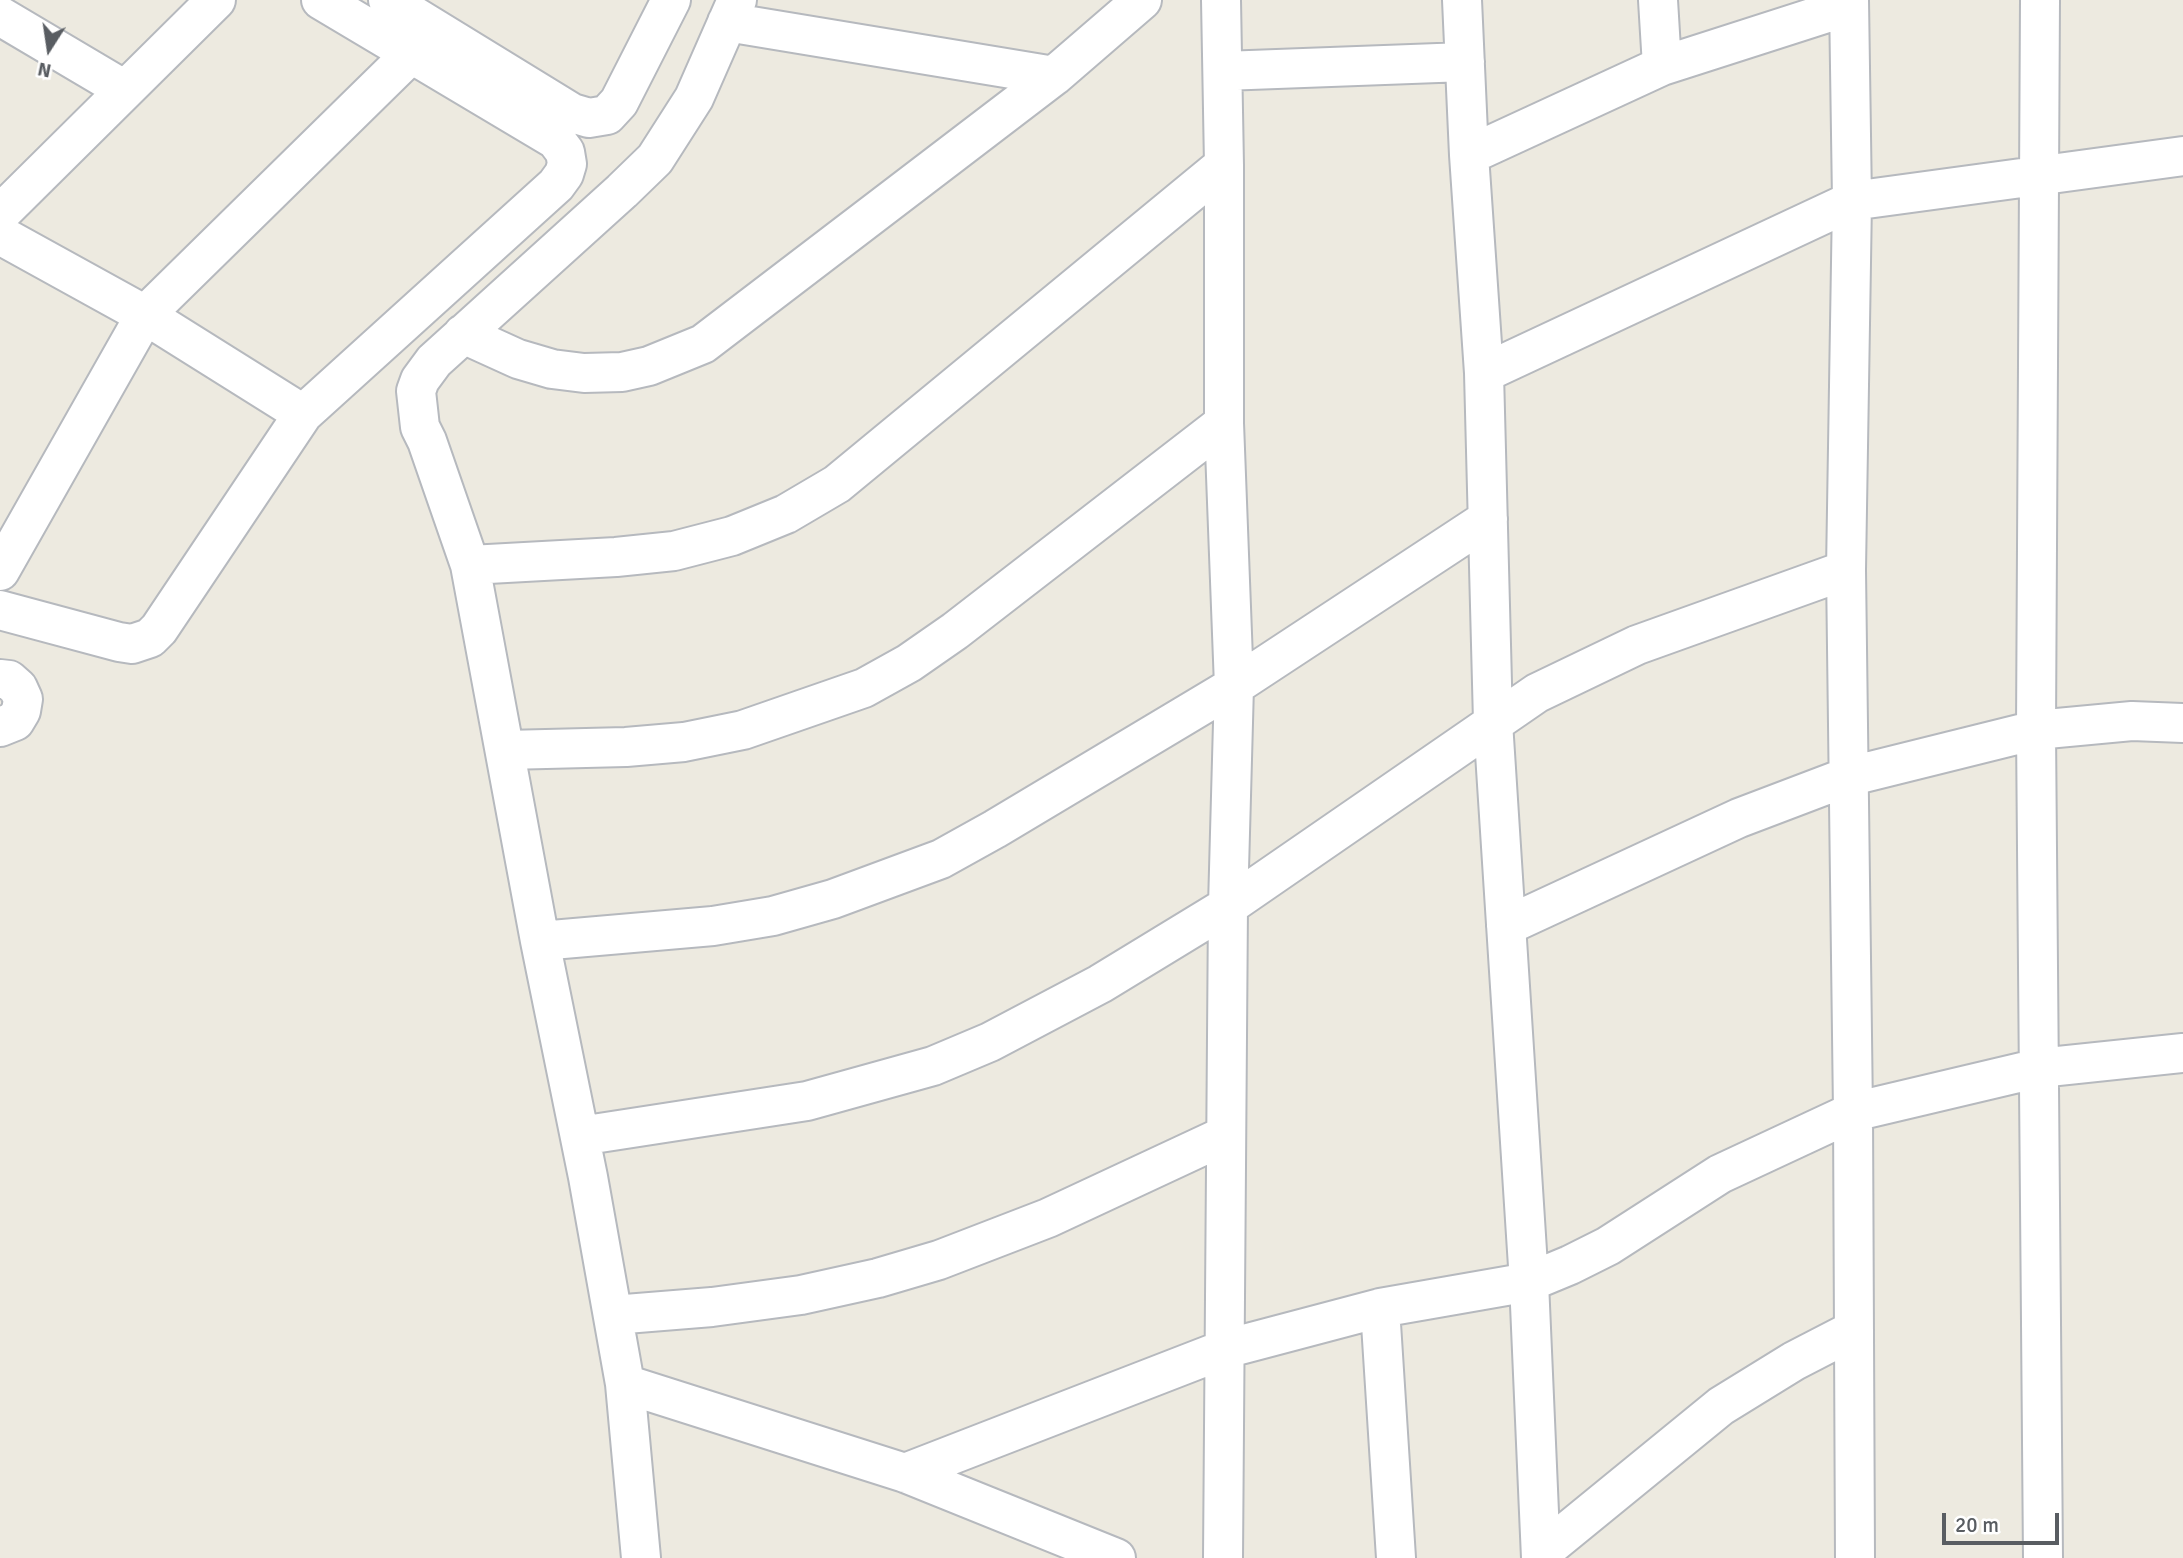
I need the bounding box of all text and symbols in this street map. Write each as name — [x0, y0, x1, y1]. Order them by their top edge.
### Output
north arrow — [14, 14, 84, 84]
text: N — [36, 56, 54, 83]
scale bar — [1945, 1498, 2062, 1542]
text: 20 m — [1955, 1512, 1999, 1538]

